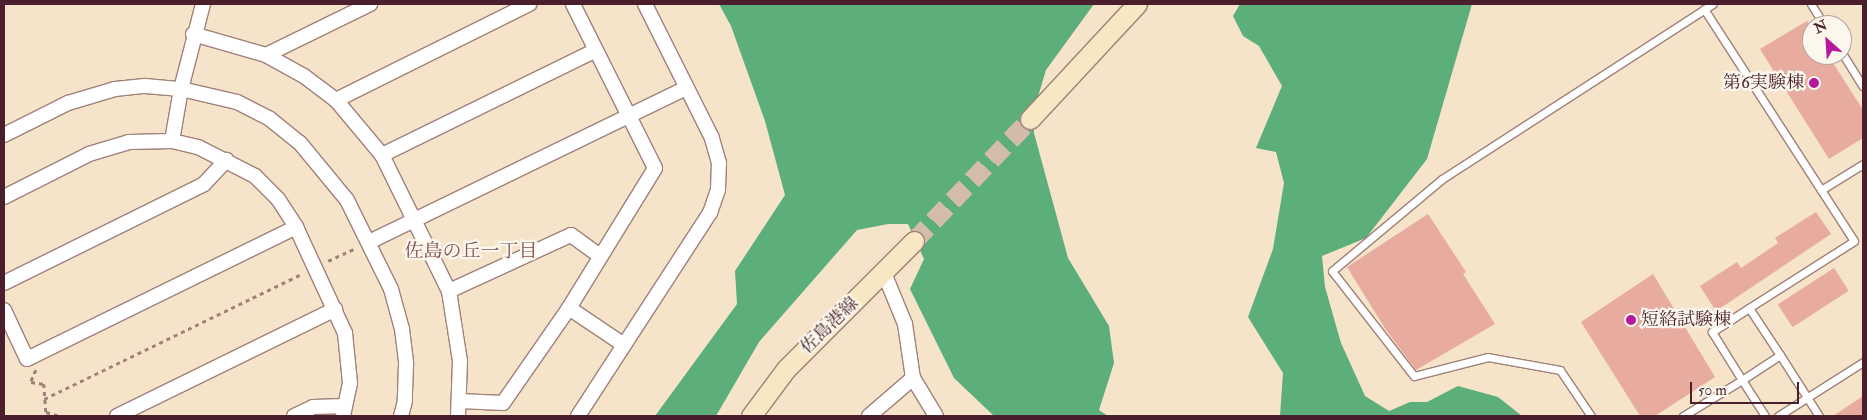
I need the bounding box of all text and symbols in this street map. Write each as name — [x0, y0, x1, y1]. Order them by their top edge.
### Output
north arrow — [1802, 15, 1852, 65]
text: N — [1811, 17, 1830, 37]
place label: 第6実験棟 — [1723, 72, 1804, 94]
marker: 第6実験棟 — [1808, 77, 1820, 89]
district label: 佐島の丘一丁目 — [405, 241, 537, 263]
street label: 佐島港線 — [797, 293, 863, 359]
place label: 短絡試験棟 — [1641, 309, 1731, 331]
marker: 短絡試験棟 — [1625, 314, 1637, 326]
scale bar — [1692, 372, 1801, 404]
text: 50 m — [1698, 381, 1727, 400]

